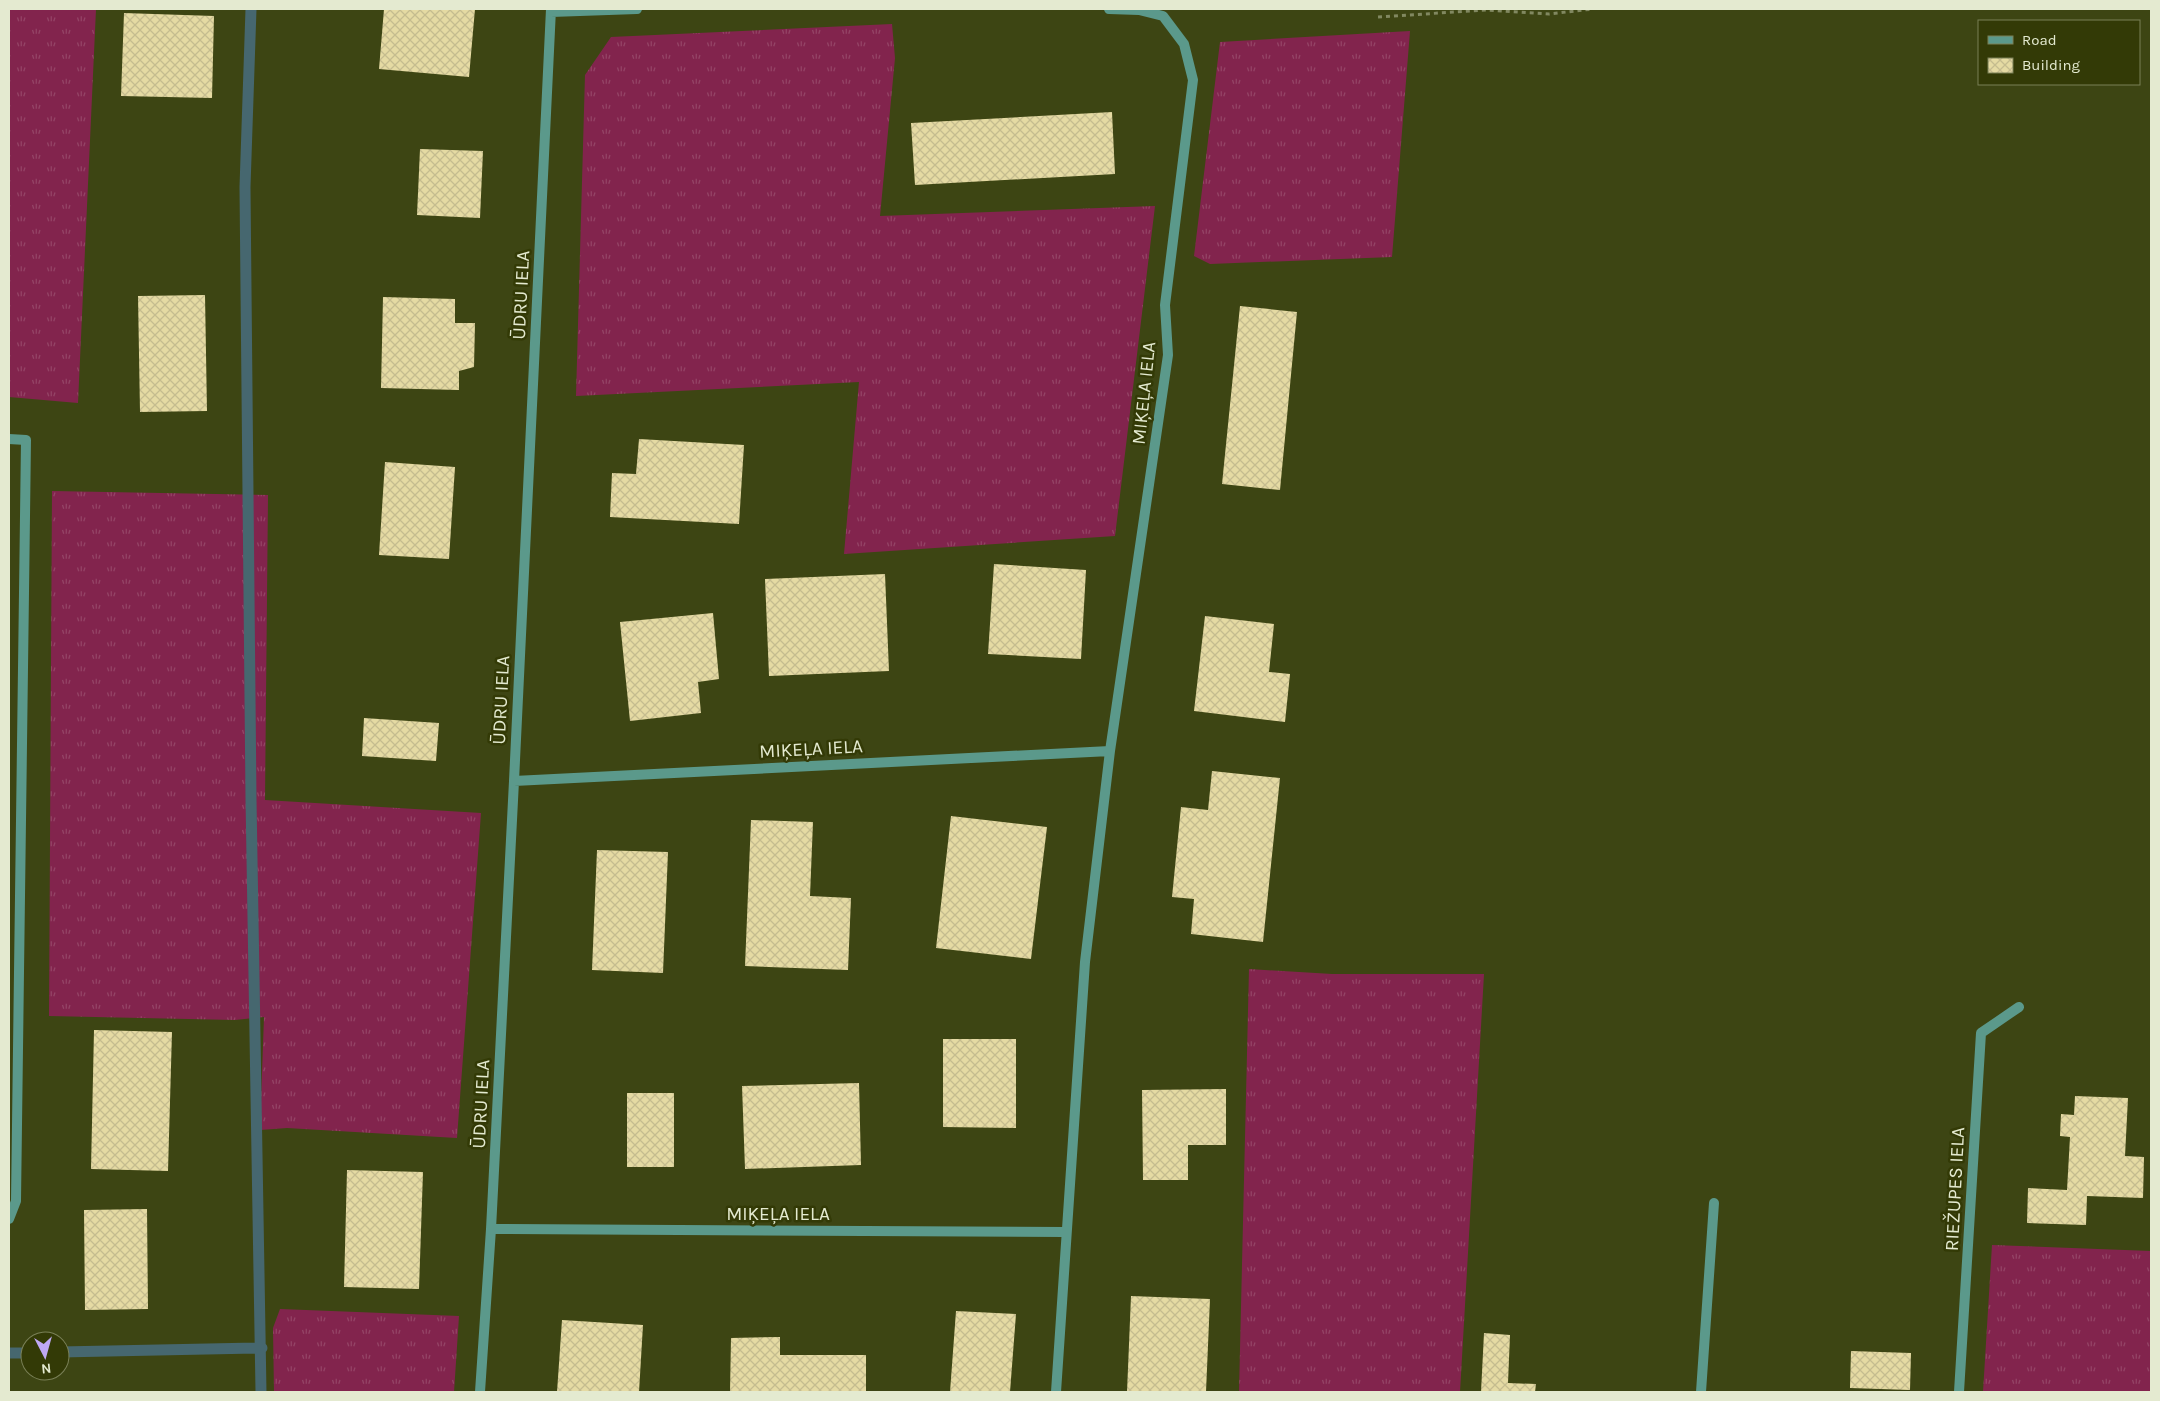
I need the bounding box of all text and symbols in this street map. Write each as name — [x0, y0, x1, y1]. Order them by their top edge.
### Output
legend — [1978, 20, 2140, 85]
text: Road — [2022, 31, 2057, 49]
text: Building — [2022, 56, 2080, 74]
street label: ŪDRU IELA — [508, 250, 534, 340]
street label: MIĶEĻA IELA — [1128, 340, 1160, 446]
street label: ŪDRU IELA — [488, 655, 514, 745]
street label: MIĶEĻA IELA — [759, 735, 864, 763]
street label: ŪDRU IELA — [468, 1059, 494, 1149]
street label: RIEŽUPES IELA — [1941, 1126, 1969, 1252]
street label: MIĶEĻA IELA — [726, 1203, 830, 1225]
north arrow — [20, 1331, 70, 1381]
text: N — [40, 1359, 52, 1377]

